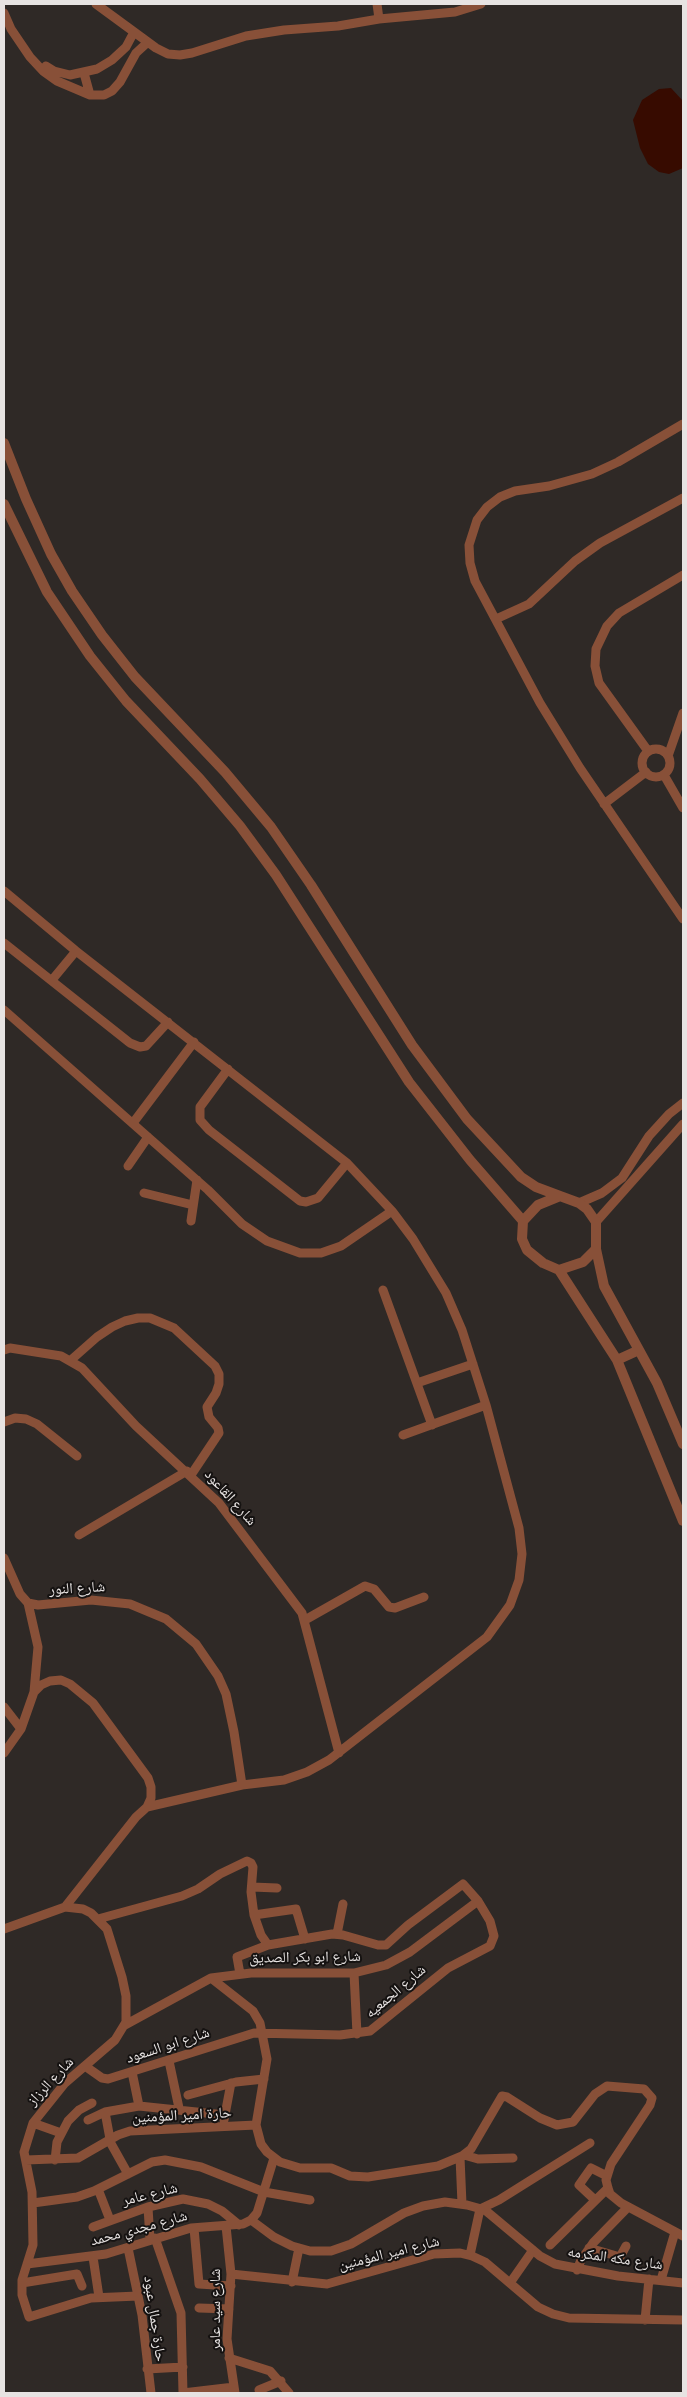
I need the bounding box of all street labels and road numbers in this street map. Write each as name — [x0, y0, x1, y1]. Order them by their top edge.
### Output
street label: شارع القاعود — [200, 1466, 260, 1530]
street label: شارع النور — [48, 1579, 106, 1599]
street label: شارع ابو بكر الصديق — [249, 1948, 361, 1968]
street label: شارع الجمعيه — [362, 1961, 430, 2023]
street label: شارع ابو السعود — [124, 2024, 212, 2068]
street label: شارع الرزاز — [24, 2054, 78, 2110]
street label: حارة امير المؤمنين — [132, 2104, 232, 2128]
street label: شارع عامر — [120, 2179, 180, 2211]
street label: شارع مجدي محمد — [89, 2207, 189, 2251]
street label: شارع امير المؤمنين — [337, 2233, 441, 2275]
street label: شارع مكه المكرمه — [566, 2243, 664, 2275]
street label: شارع سيد عامر — [207, 2269, 225, 2351]
street label: حارة جمال عبود — [139, 2275, 169, 2363]

